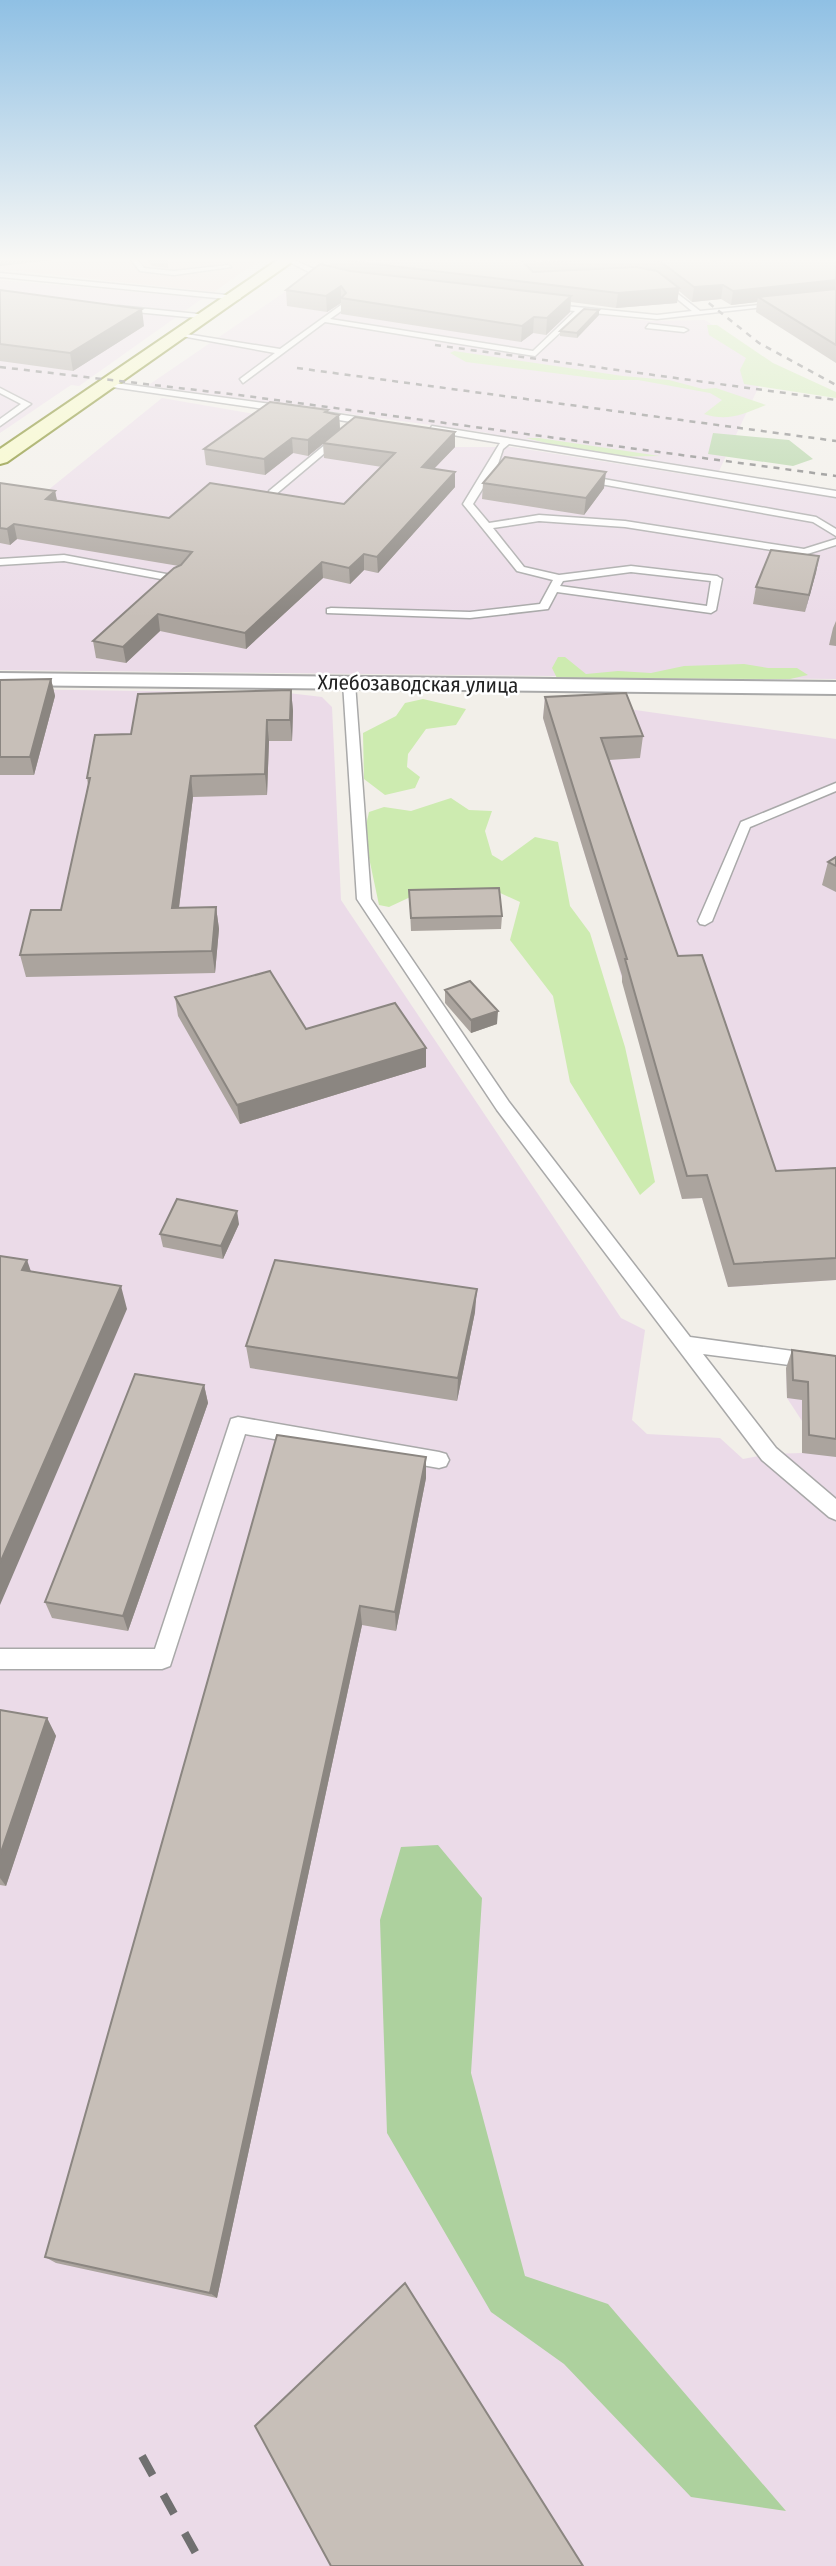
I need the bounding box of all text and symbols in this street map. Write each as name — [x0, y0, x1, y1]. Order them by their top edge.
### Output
street label: Хлебозаводская улица — [317, 669, 519, 699]

